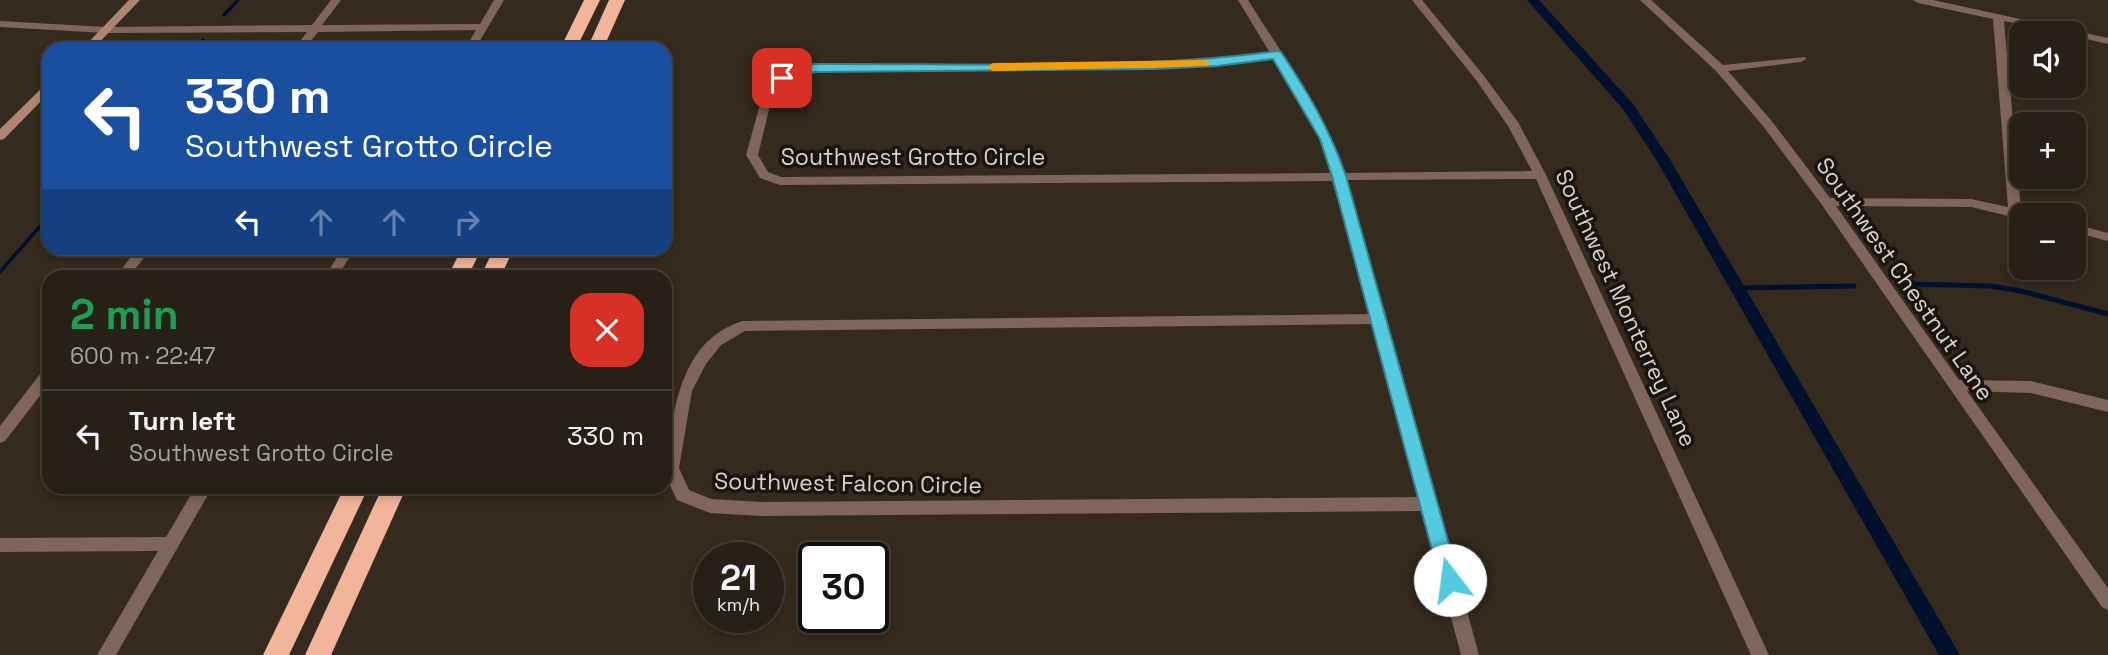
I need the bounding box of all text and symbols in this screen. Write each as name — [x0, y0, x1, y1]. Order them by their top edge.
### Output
map controls — [2009, 21, 2086, 280]
button: sound — [2009, 21, 2086, 98]
pin — [752, 48, 812, 108]
icon: arrive — [763, 59, 801, 97]
text: 330 m — [185, 65, 331, 127]
icon: left — [70, 70, 161, 161]
button: + — [2009, 112, 2086, 189]
text: Southwest Grotto Circle — [185, 126, 553, 166]
street label: Southwest Grotto Circle — [781, 142, 1045, 172]
street label: Southwest Chestnut Lane — [1810, 152, 2000, 406]
street label: Southwest Monterrey Lane — [1548, 164, 1704, 452]
icon: left — [229, 203, 267, 241]
icon: ahead — [302, 203, 340, 241]
icon: ahead — [375, 203, 413, 241]
icon: right — [448, 203, 486, 241]
button: − — [2009, 203, 2086, 280]
text: 2 min — [70, 288, 179, 341]
button: close — [570, 293, 644, 367]
text: 600 m · 22:47 — [70, 341, 216, 371]
text: Turn left — [129, 404, 236, 438]
icon: left — [70, 417, 108, 455]
text: 330 m — [567, 419, 644, 453]
text: Southwest Grotto Circle — [129, 438, 394, 468]
street label: Southwest Falcon Circle — [714, 466, 982, 500]
speed limit sign: 30 — [798, 542, 889, 633]
position arrow — [1413, 543, 1487, 617]
text: 21 — [720, 556, 757, 600]
text: km/h — [717, 593, 760, 616]

